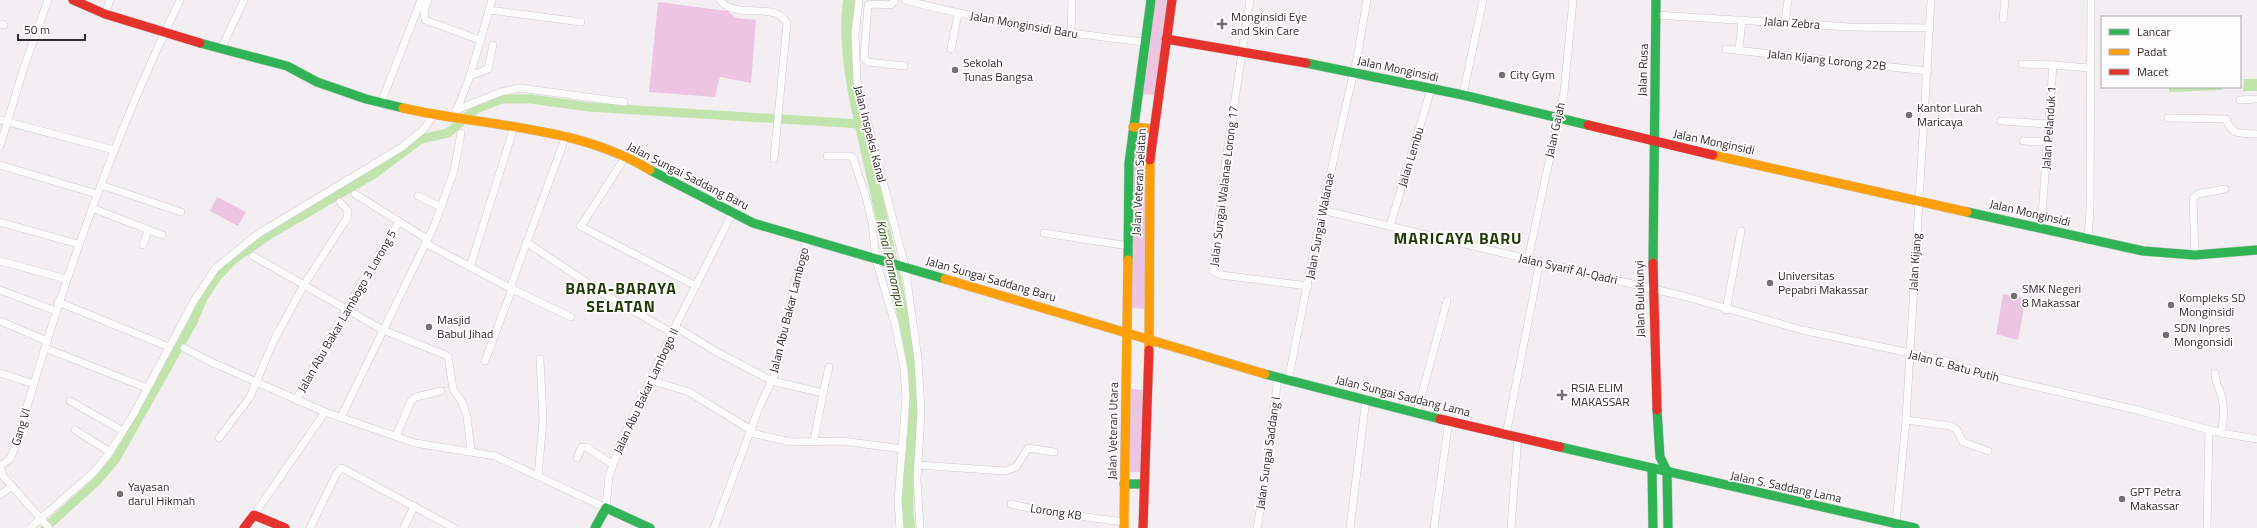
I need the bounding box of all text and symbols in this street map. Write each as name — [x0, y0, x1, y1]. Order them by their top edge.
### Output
street label: Jalan Monginsidi Baru — [969, 6, 1079, 43]
place label: Monginsidi Eye and Skin Care — [1231, 7, 1307, 40]
street label: Jalan Zebra — [1763, 11, 1821, 34]
scale bar — [18, 16, 85, 42]
legend — [2101, 16, 2241, 88]
marker: Monginsidi Eye and Skin Care — [1216, 18, 1228, 30]
text: 50 m — [24, 20, 50, 39]
text: Lancar — [2137, 22, 2171, 41]
text: Padat — [2137, 42, 2167, 61]
street label: Jalan Rusa — [1632, 43, 1653, 97]
street label: Jalan Kijang Lorong 22B — [1767, 44, 1887, 75]
street label: Jalan Monginsidi — [1356, 51, 1440, 86]
place label: Sekolah Tunas Bangsa — [963, 53, 1033, 86]
text: Macet — [2137, 62, 2169, 81]
marker: Sekolah Tunas Bangsa — [950, 65, 960, 75]
place label: City Gym — [1510, 65, 1555, 84]
marker: City Gym — [1497, 70, 1507, 80]
street label: Jalan Inspeksi Kanal — [849, 83, 892, 184]
street label: Jalan Pelanduk 1 — [2036, 86, 2061, 170]
place label: Kantor Lurah Maricaya — [1917, 98, 1982, 131]
street label: Jalan Gajah — [1539, 101, 1570, 159]
street label: Jalan Sungai Walanae Lorong 17 — [1204, 105, 1243, 267]
marker: Kantor Lurah Maricaya — [1904, 110, 1914, 120]
street label: Jalan Monginsidi — [1672, 124, 1756, 159]
street label: Jalan Lembu — [1392, 125, 1429, 189]
street label: Jalan Veteran Selatan — [1126, 128, 1151, 236]
street label: Jalan Sungai Saddang Baru — [624, 137, 752, 215]
street label: Jalan Sungai Walanae — [1300, 171, 1339, 281]
street label: Jalan Monginsidi — [1988, 194, 2072, 231]
water label: Kanal Pannampu — [871, 218, 911, 309]
street label: Jalan Abu Bakar Lambogo 3 Lorong 5 — [292, 226, 401, 396]
district label: MARICAYA BARU — [1393, 226, 1523, 250]
street label: Jalan Kijang — [1903, 232, 1926, 292]
street label: Jalan Abu Bakar Lambogo — [764, 245, 813, 375]
street label: Jalan Syarif Al-Qadri — [1517, 248, 1619, 289]
street label: Jalan Sungai Saddang Baru — [924, 251, 1058, 306]
street label: Jalan Bulukunyi — [1629, 260, 1650, 338]
place label: Universitas Pepabri Makassar — [1778, 266, 1868, 299]
district label: BARA-BARAYA SELATAN — [565, 276, 677, 318]
marker: Universitas Pepabri Makassar — [1765, 278, 1775, 288]
place label: SMK Negeri 8 Makassar — [2022, 279, 2081, 312]
place label: Kompleks SD Monginsidi — [2179, 288, 2246, 321]
marker: SMK Negeri 8 Makassar — [2009, 291, 2019, 301]
marker: Kompleks SD Monginsidi — [2166, 300, 2176, 310]
place label: Masjid Babul Jihad — [437, 310, 493, 343]
place label: SDN Inpres Mongonsidi — [2174, 318, 2233, 351]
marker: Masjid Babul Jihad — [424, 322, 434, 332]
street label: Jalan Abu Bakar Lambogo II — [608, 325, 683, 457]
marker: SDN Inpres Mongonsidi — [2161, 330, 2171, 340]
street label: Jalan G. Batu Putih — [1907, 344, 2002, 387]
street label: Jalan Sungai Saddang Lama — [1334, 370, 1473, 421]
place label: RSIA ELIM MAKASSAR — [1571, 378, 1630, 411]
street label: Jalan Veteran Utara — [1102, 382, 1123, 480]
marker: RSIA ELIM MAKASSAR — [1556, 389, 1568, 401]
street label: Jalan Sungai Saddang I — [1250, 395, 1285, 510]
street label: Gang VI — [6, 406, 35, 448]
street label: Jalan S. Saddang Lama — [1729, 465, 1844, 508]
place label: Yayasan darul Hikmah — [128, 477, 195, 510]
place label: GPT Petra Makassar — [2130, 482, 2181, 515]
marker: Yayasan darul Hikmah — [115, 489, 125, 499]
marker: GPT Petra Makassar — [2117, 494, 2127, 504]
street label: Lorong KB — [1029, 498, 1083, 525]

